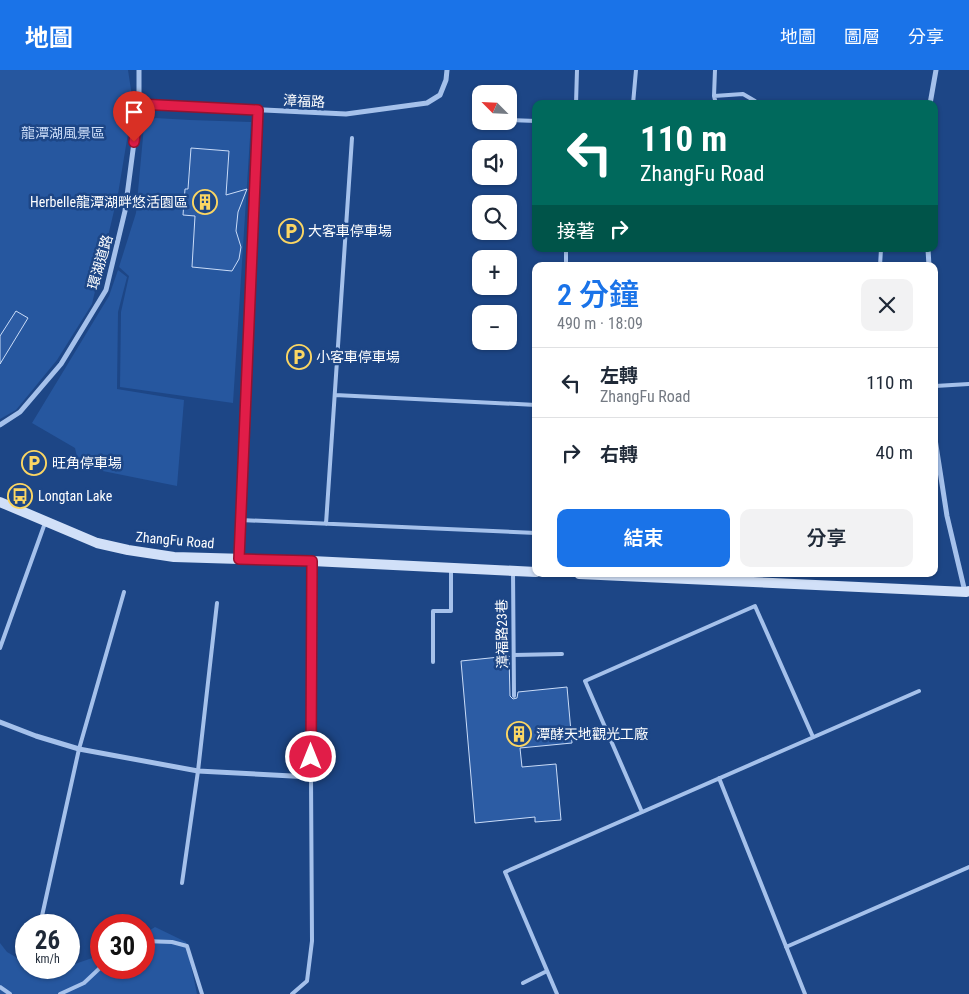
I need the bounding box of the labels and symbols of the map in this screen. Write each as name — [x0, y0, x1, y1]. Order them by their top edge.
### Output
north arrow — [472, 85, 518, 130]
pin — [113, 91, 155, 142]
street label: 漳福路 — [283, 92, 325, 110]
park label: 龍潭湖風景區 — [21, 125, 105, 141]
building icon: Herbelle龍潭湖畔悠活園區 — [192, 189, 218, 215]
place label: Herbelle龍潭湖畔悠活園區 — [30, 194, 188, 210]
parking icon: 大客車停車場 — [278, 218, 304, 244]
place label: 大客車停車場 — [308, 223, 392, 239]
street label: 環湖道路 — [85, 233, 115, 291]
parking icon: 小客車停車場 — [286, 344, 312, 370]
place label: 小客車停車場 — [316, 349, 400, 365]
parking icon: 旺角停車場 — [21, 450, 47, 476]
place label: 旺角停車場 — [52, 455, 122, 471]
bus stop icon: Longtan Lake — [7, 483, 33, 509]
place label: Longtan Lake — [38, 488, 113, 504]
street label: ZhangFu Road — [135, 529, 215, 551]
street label: 漳福路23巷 — [493, 599, 511, 669]
building icon: 潭酵天地觀光工廠 — [506, 721, 532, 747]
place label: 潭酵天地觀光工廠 — [536, 726, 648, 742]
position arrow — [284, 730, 336, 782]
speed limit sign: 30 — [90, 914, 155, 979]

